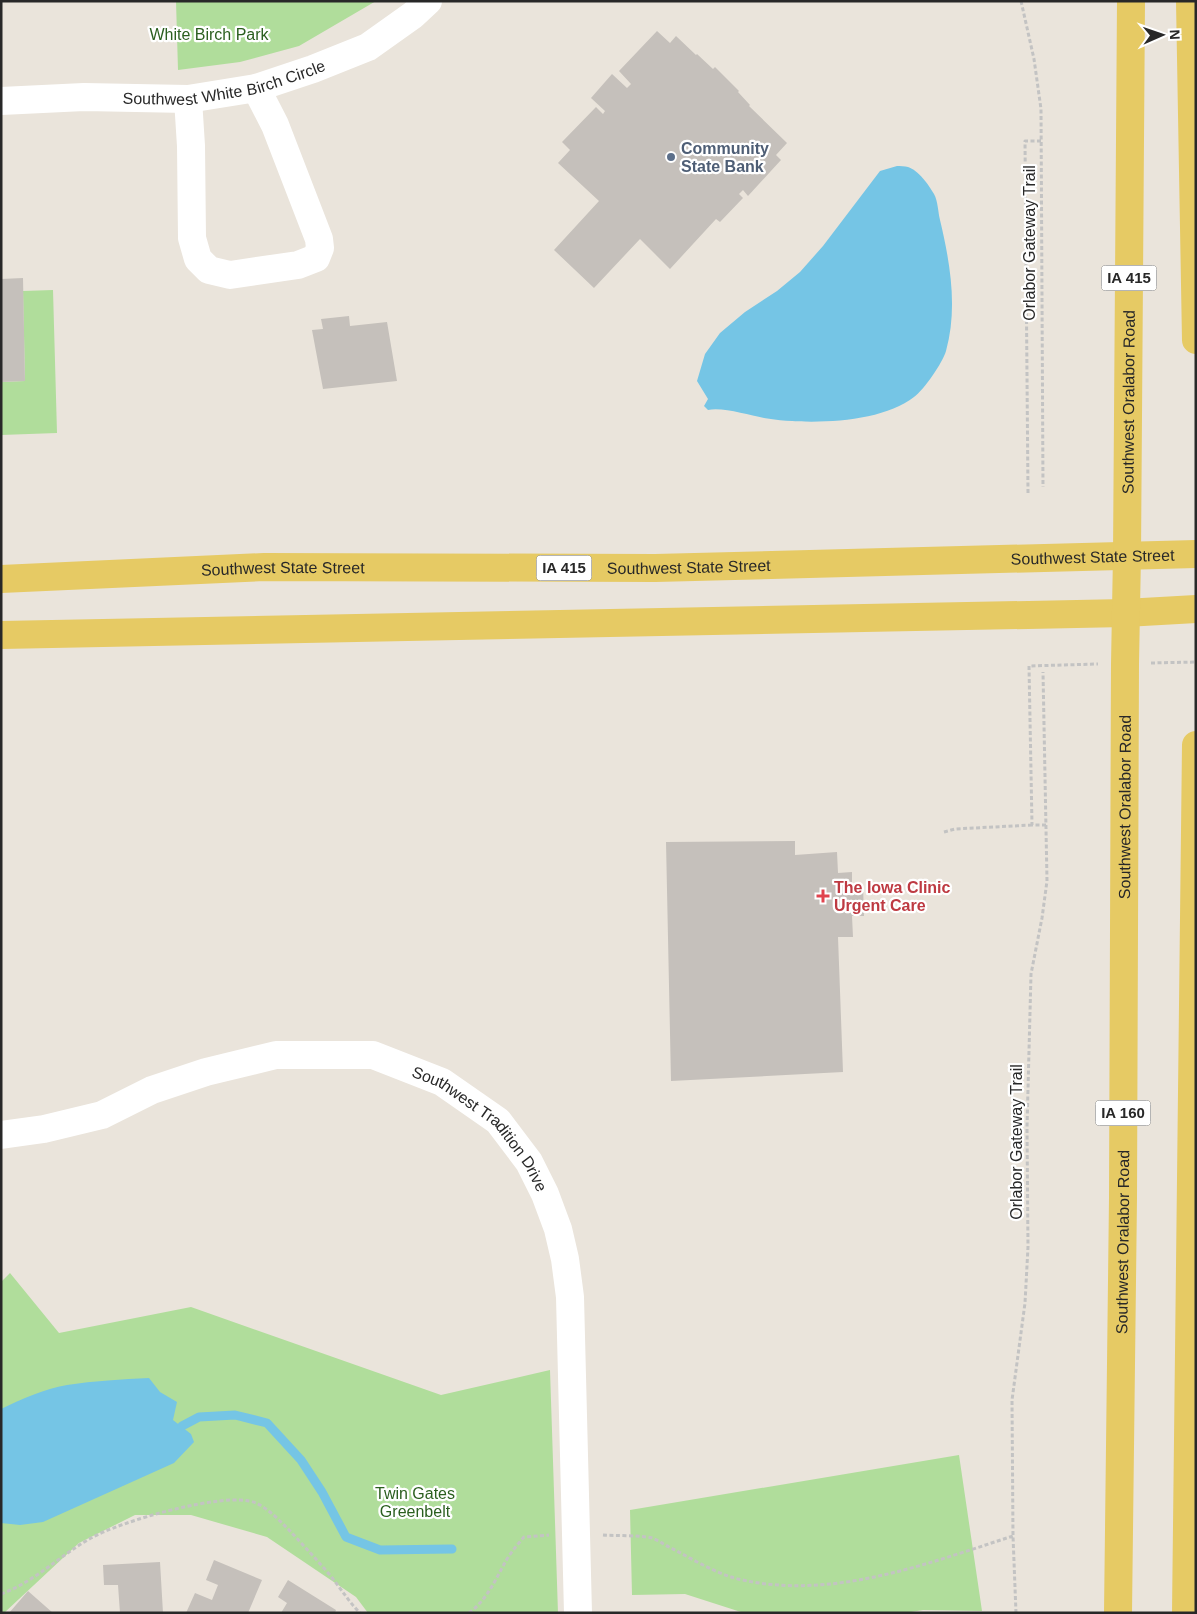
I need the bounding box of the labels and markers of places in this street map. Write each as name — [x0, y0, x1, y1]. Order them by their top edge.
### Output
place label: Community State Bank — [681, 140, 769, 175]
marker: Community State Bank — [665, 151, 677, 163]
place label: The Iowa Clinic Urgent Care — [834, 879, 951, 914]
marker: The Iowa Clinic Urgent Care — [816, 889, 830, 903]

